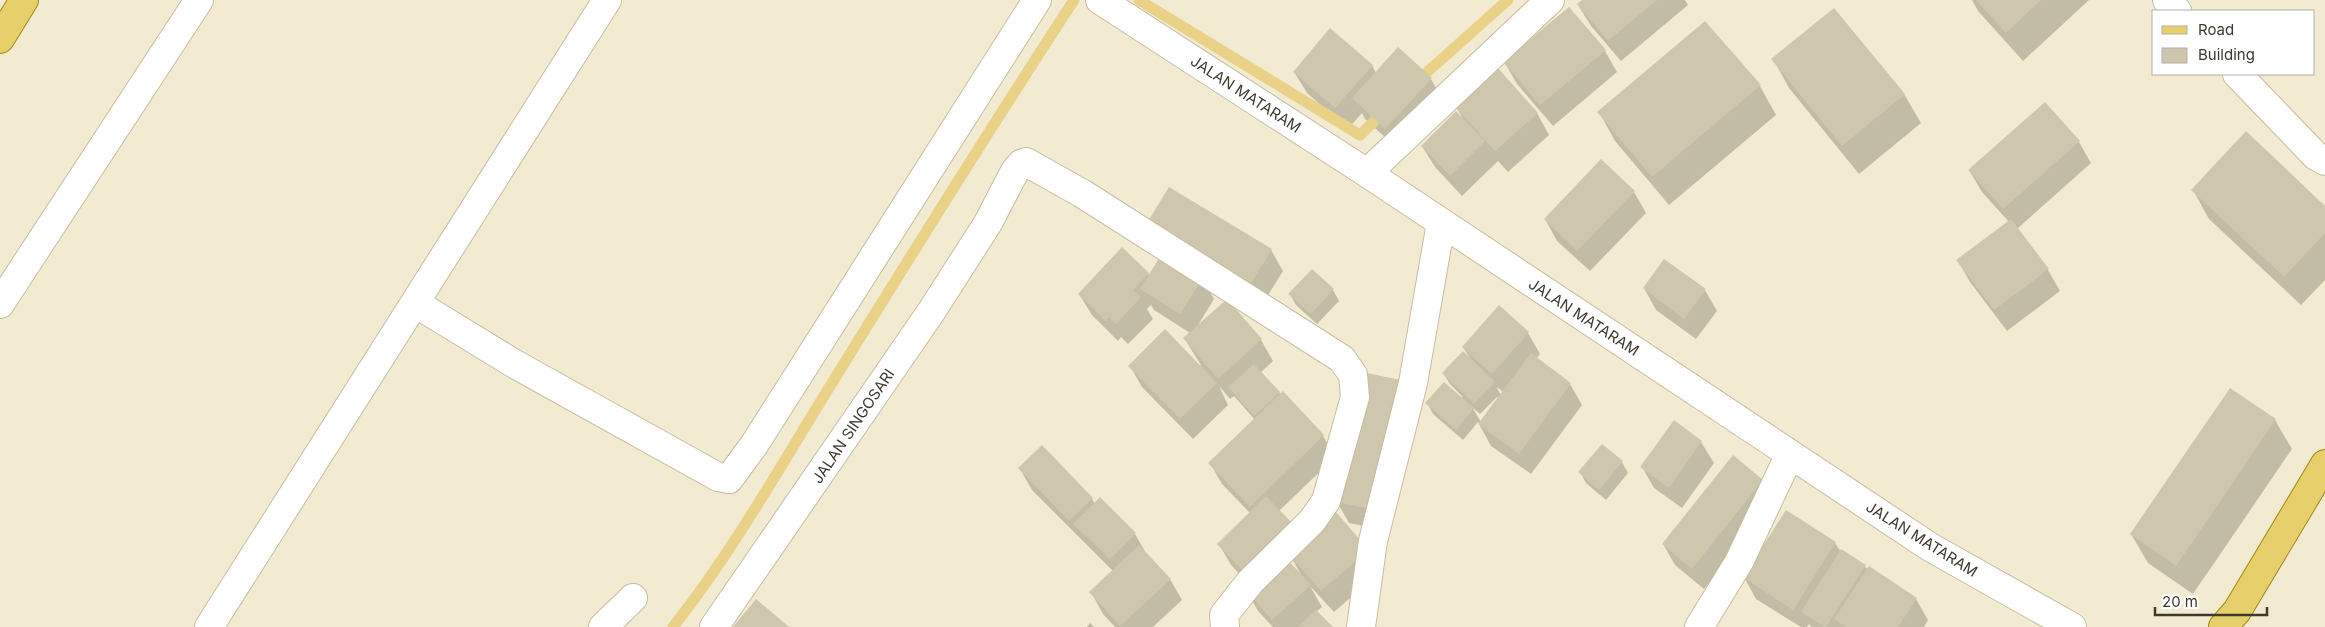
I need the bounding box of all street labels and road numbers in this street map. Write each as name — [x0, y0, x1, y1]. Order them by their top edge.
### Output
street label: JALAN MATARAM — [1187, 51, 1305, 137]
street label: JALAN MATARAM — [1525, 274, 1643, 360]
street label: JALAN SINGOSARI — [808, 365, 898, 487]
street label: JALAN MATARAM — [1863, 497, 1981, 581]

